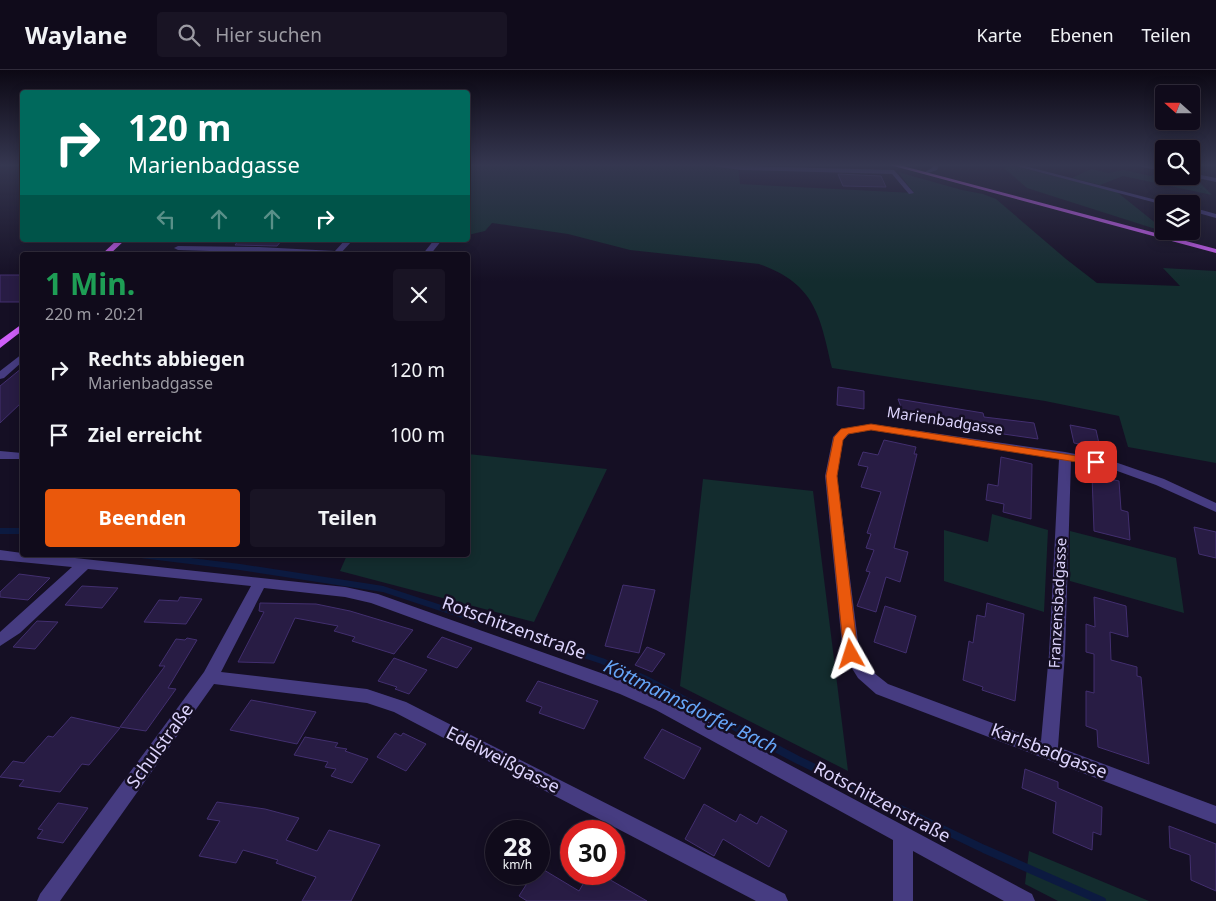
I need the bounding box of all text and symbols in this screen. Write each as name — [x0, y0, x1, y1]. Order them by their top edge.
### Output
search box — [157, 12, 507, 57]
text: Waylane — [25, 18, 127, 51]
icon: search — [175, 21, 203, 49]
text: Hier suchen — [215, 22, 322, 48]
text: Karte — [977, 23, 1022, 47]
text: Ebenen — [1050, 23, 1114, 47]
text: Teilen — [1142, 23, 1191, 47]
north arrow — [1155, 85, 1200, 130]
map controls — [1155, 85, 1200, 240]
text: 120 m — [128, 104, 231, 151]
icon: right — [45, 110, 110, 175]
button: search — [1155, 140, 1200, 185]
text: Marienbadgasse — [128, 149, 300, 179]
button: layers — [1155, 195, 1200, 240]
icon: left — [152, 205, 180, 233]
icon: ahead — [205, 205, 233, 233]
icon: ahead — [258, 205, 286, 233]
icon: right — [311, 205, 339, 233]
text: 1 Min. — [45, 263, 135, 304]
button: close — [393, 269, 445, 321]
text: 220 m · 20:21 — [45, 303, 145, 325]
text: Rechts abbiegen — [88, 346, 245, 372]
icon: right — [45, 356, 73, 384]
text: 120 m — [390, 357, 445, 383]
text: Marienbadgasse — [88, 372, 213, 394]
street label: Marienbadgasse — [886, 401, 1005, 439]
icon: arrive — [45, 421, 73, 449]
text: Ziel erreicht — [88, 422, 202, 448]
text: 100 m — [390, 422, 445, 448]
pin — [1075, 441, 1117, 483]
icon: arrive — [1082, 448, 1110, 476]
button: Beenden — [45, 489, 240, 547]
button: Teilen — [250, 489, 445, 547]
street label: Franzensbadgasse — [1044, 537, 1070, 669]
street label: Rotschitzenstraße — [439, 590, 590, 664]
position arrow — [824, 627, 876, 679]
water label: Köttmannsdorfer Bach — [600, 653, 782, 759]
street label: Schulstraße — [120, 698, 198, 793]
street label: Karlsbadgasse — [988, 717, 1111, 783]
street label: Edelweißgasse — [442, 720, 564, 798]
street label: Rotschitzenstraße — [810, 755, 955, 847]
speed limit sign: 30 — [560, 820, 625, 885]
text: 28 — [503, 829, 532, 863]
text: km/h — [503, 856, 532, 873]

